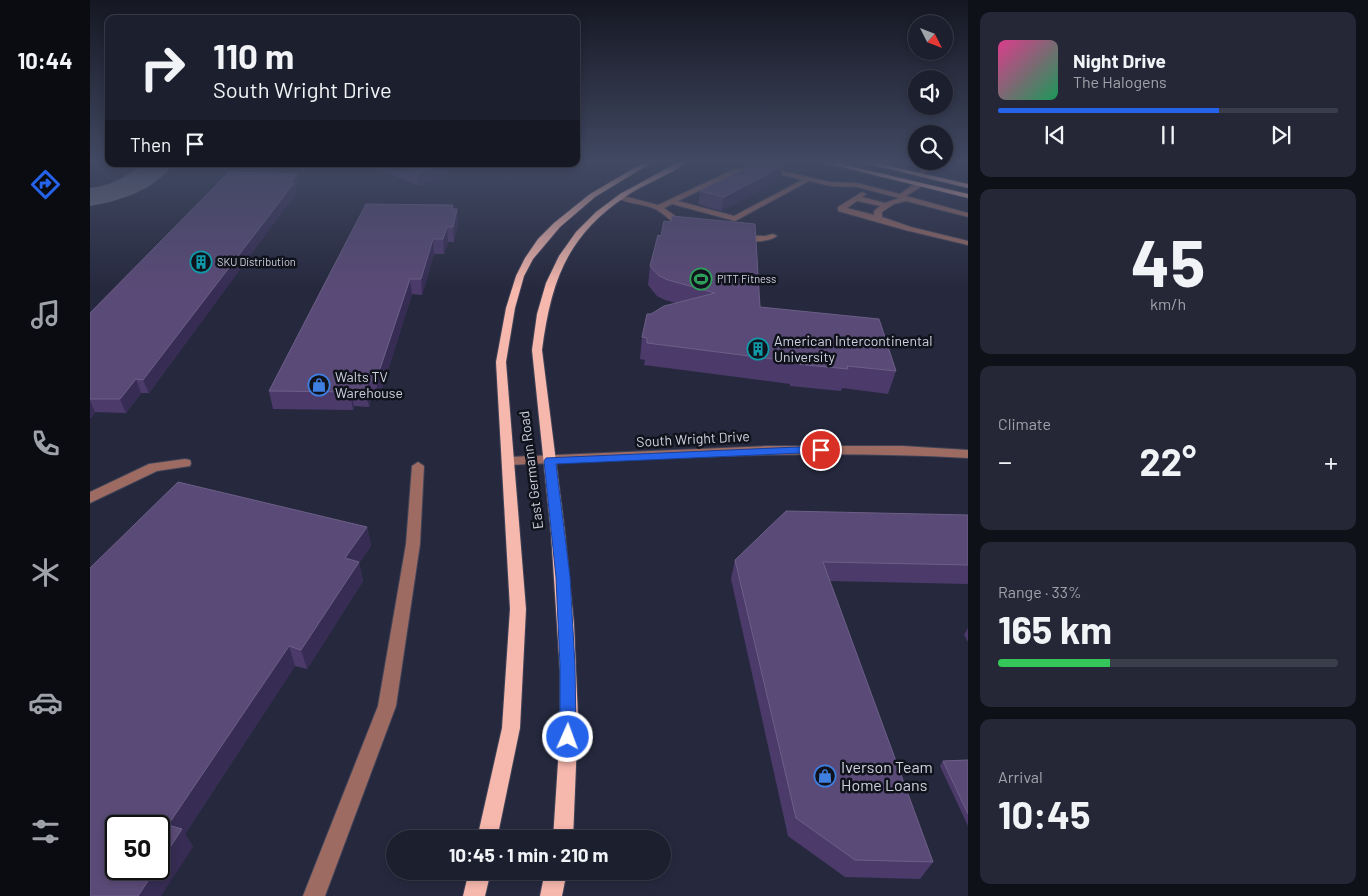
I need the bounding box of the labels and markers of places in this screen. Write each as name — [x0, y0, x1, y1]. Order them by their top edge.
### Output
building icon: SKU Distribution — [189, 250, 213, 274]
place label: SKU Distribution — [217, 255, 296, 268]
sports icon: PITT Fitness — [689, 267, 713, 291]
place label: PITT Fitness — [717, 272, 776, 285]
place label: American Intercontinental University — [774, 332, 932, 365]
building icon: American Intercontinental University — [746, 337, 770, 361]
place label: Walts TV Warehouse — [335, 368, 403, 401]
shop icon: Walts TV Warehouse — [307, 373, 331, 397]
pin — [800, 429, 842, 471]
place label: Iverson Team Home Loans — [841, 757, 933, 794]
shop icon: Iverson Team Home Loans — [813, 764, 837, 788]

